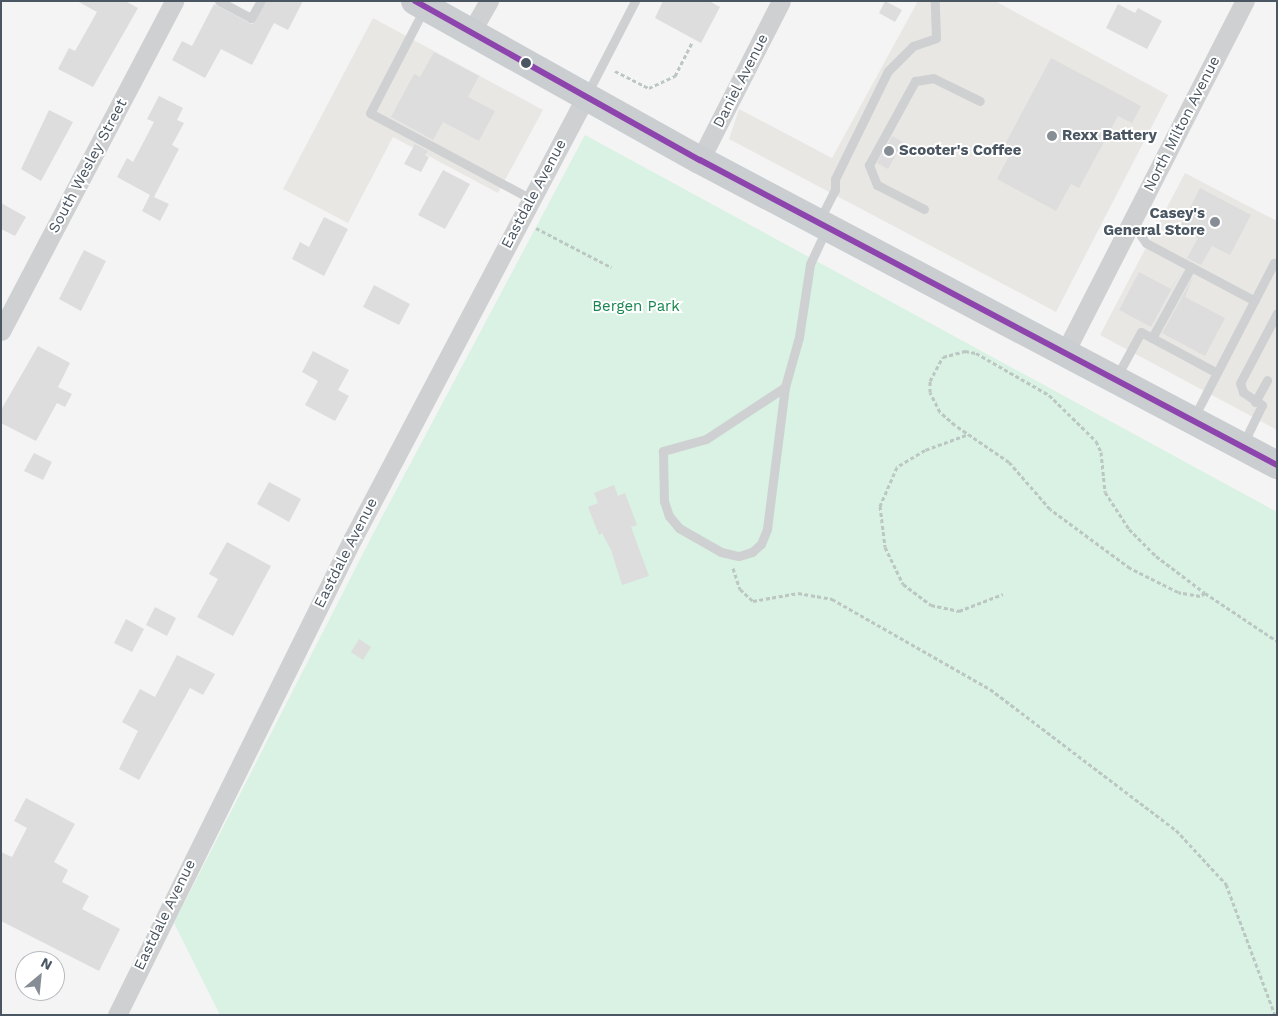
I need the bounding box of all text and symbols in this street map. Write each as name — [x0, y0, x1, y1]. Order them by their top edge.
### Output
street label: Daniel Avenue — [709, 31, 773, 131]
street label: North Milton Avenue — [1140, 53, 1224, 195]
unlabelled marker — [521, 58, 531, 68]
street label: South Wesley Street — [45, 96, 131, 236]
place label: Rexx Battery — [1062, 127, 1157, 145]
marker: Rexx Battery — [1046, 130, 1058, 142]
street label: Eastdale Avenue — [498, 136, 570, 252]
place label: Scooter's Coffee — [899, 142, 1021, 160]
marker: Scooter's Coffee — [883, 145, 895, 157]
place label: Casey's General Store — [1103, 204, 1205, 239]
marker: Casey's General Store — [1209, 216, 1221, 228]
park label: Bergen Park — [592, 298, 680, 316]
street label: Eastdale Avenue — [310, 495, 382, 611]
street label: Eastdale Avenue — [130, 856, 200, 974]
north arrow — [15, 951, 65, 1001]
text: N — [38, 954, 55, 973]

